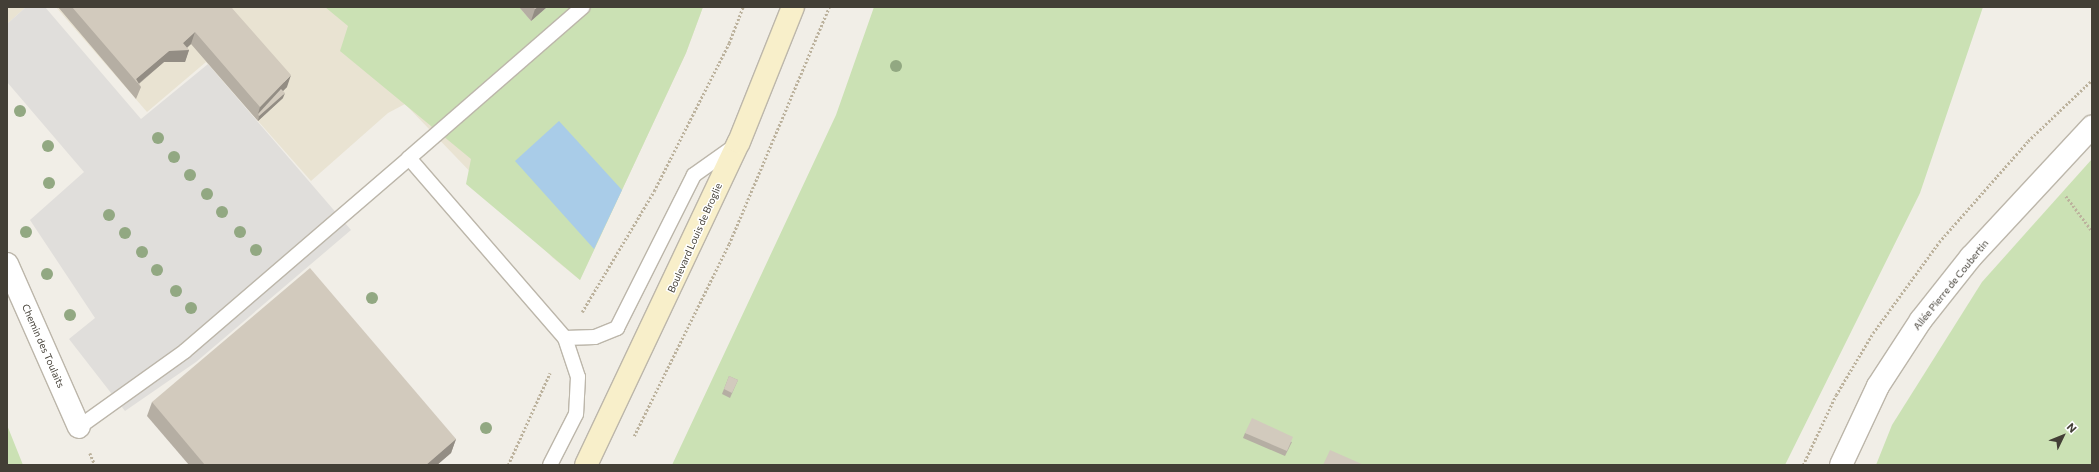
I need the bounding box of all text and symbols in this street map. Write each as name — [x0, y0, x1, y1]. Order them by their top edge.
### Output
street label: Boulevard Louis de Broglie — [665, 181, 725, 295]
street label: Allée Pierre de Coubertin — [1911, 237, 1991, 333]
street label: Chemin des Toulaits — [19, 302, 67, 390]
north arrow — [2043, 416, 2083, 456]
text: N — [2065, 420, 2080, 435]

